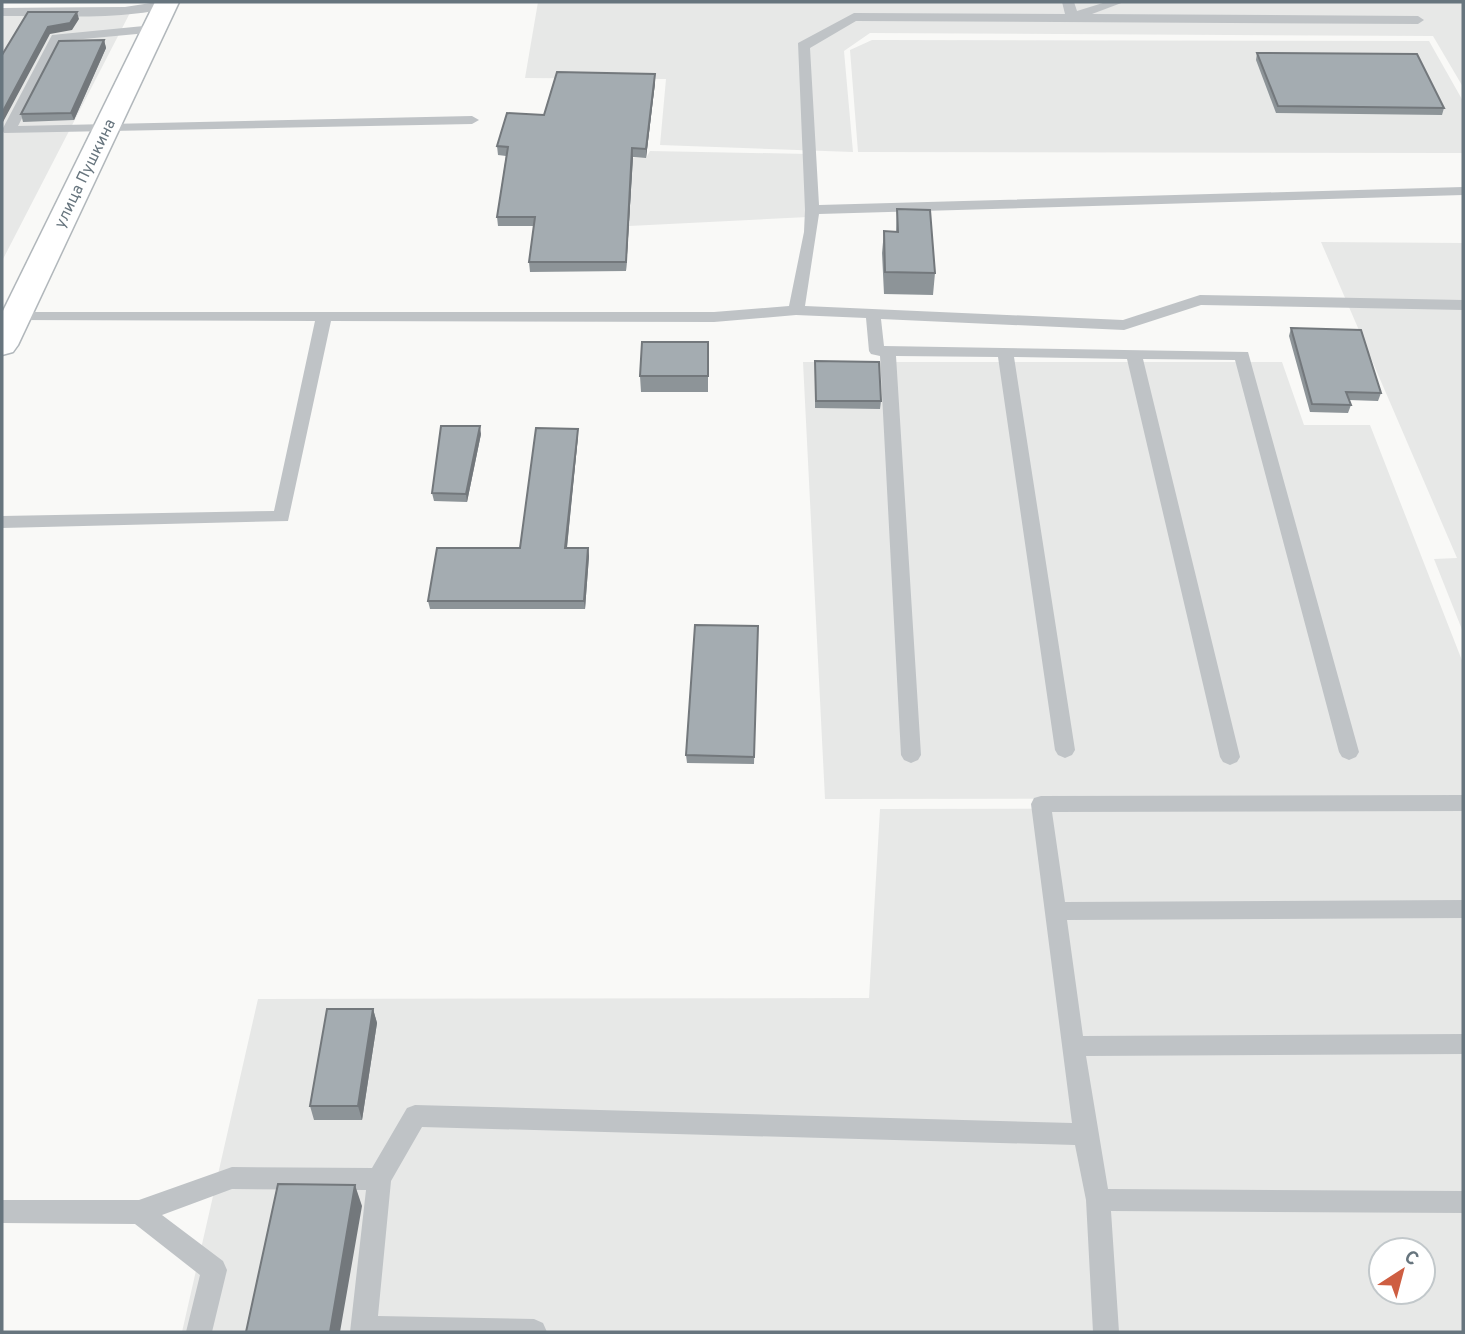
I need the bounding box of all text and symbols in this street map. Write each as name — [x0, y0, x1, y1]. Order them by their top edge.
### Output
street label: улица Пушкина — [51, 116, 121, 232]
north arrow — [1367, 1236, 1437, 1306]
text: С — [1399, 1246, 1423, 1272]

